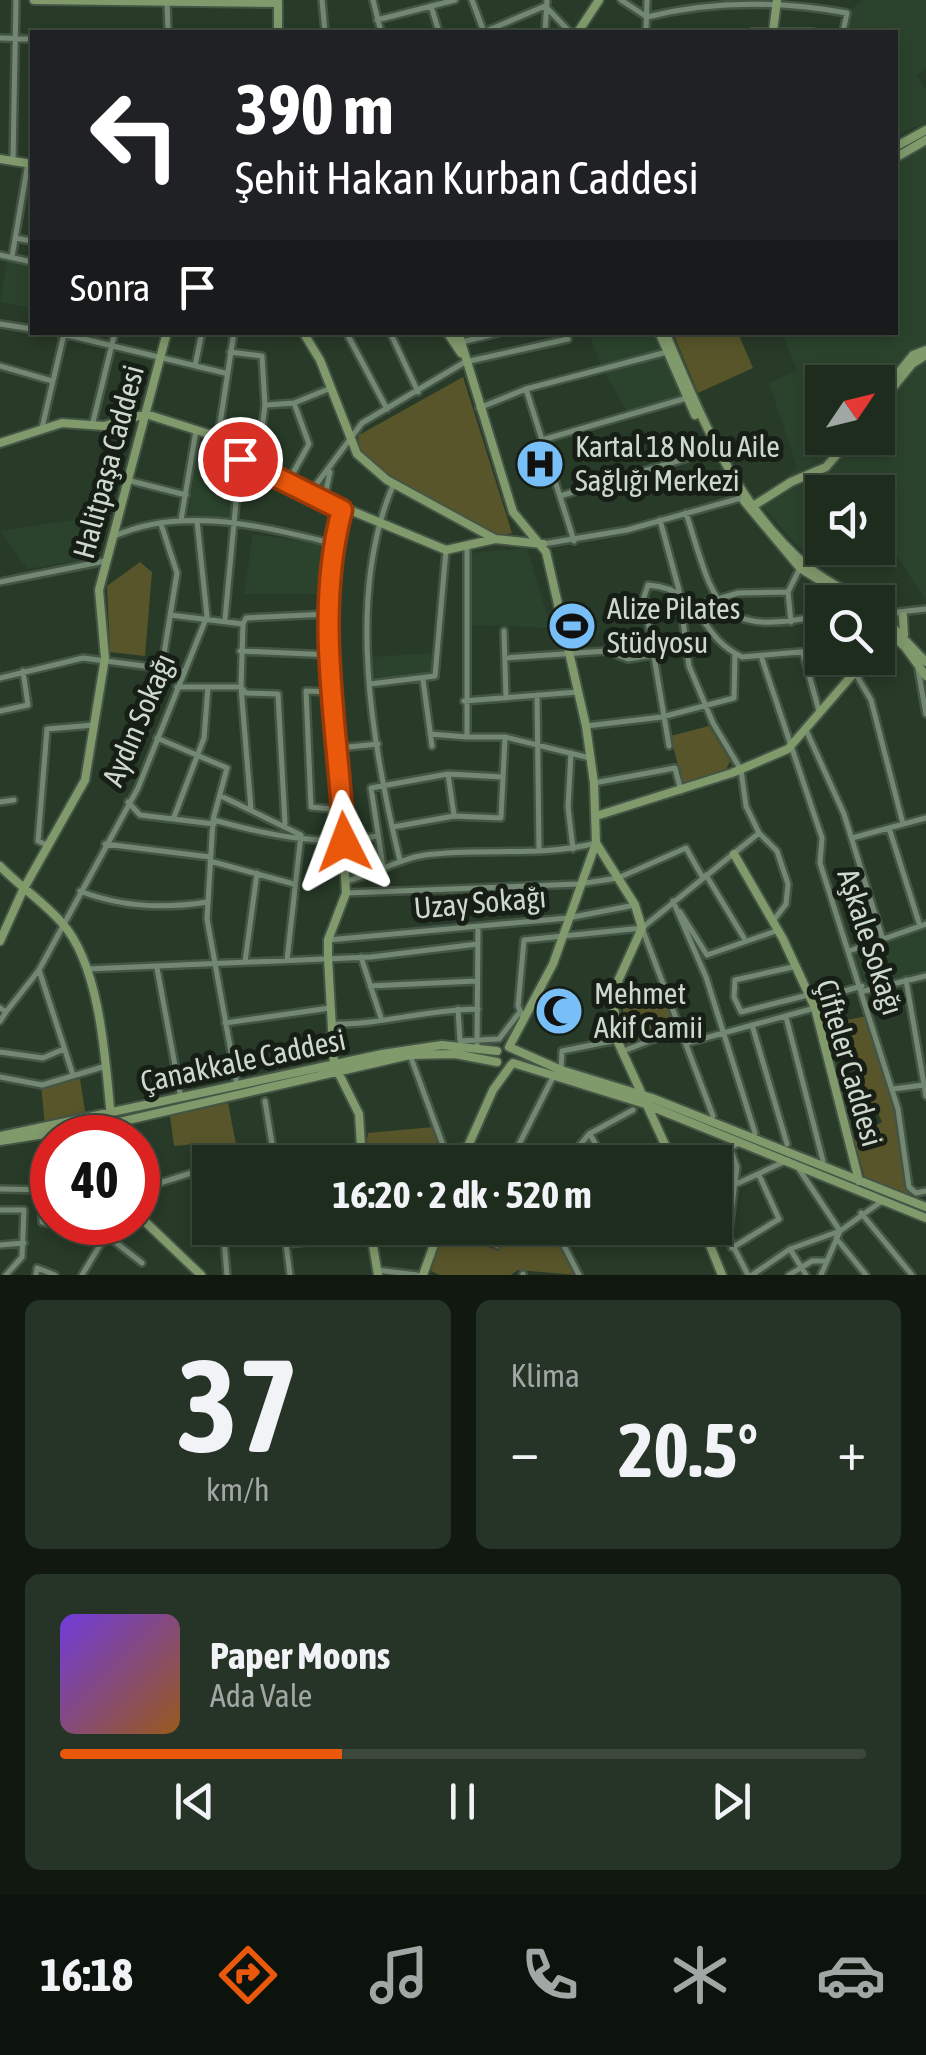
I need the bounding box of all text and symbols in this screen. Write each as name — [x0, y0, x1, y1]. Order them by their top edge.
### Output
text: 390 m — [235, 69, 394, 149]
icon: left — [70, 70, 200, 200]
text: Şehit Hakan Kurban Caddesi — [235, 152, 699, 204]
icon: arrive — [170, 260, 225, 315]
text: Sonra — [70, 266, 150, 309]
street label: Halitpaşa Caddesi — [66, 361, 150, 562]
north arrow — [805, 365, 895, 455]
map controls — [805, 365, 895, 675]
pin — [198, 417, 283, 502]
place label: Kartal 18 Nolu Aile Sağlığı Merkezi — [575, 429, 780, 497]
icon: arrive — [213, 432, 268, 487]
hospital icon: Kartal 18 Nolu Aile Sağlığı Merkezi — [514, 438, 566, 490]
button: sound — [805, 475, 895, 565]
button: search — [805, 585, 895, 675]
place label: Alize Pilates Stüdyosu — [607, 591, 740, 659]
sports icon: Alize Pilates Stüdyosu — [546, 600, 598, 652]
street label: Aydın Sokağı — [95, 648, 181, 791]
position arrow — [292, 790, 396, 894]
street label: Aşkale Sokağı — [831, 864, 911, 1019]
street label: Uzay Sokağı — [412, 879, 547, 925]
street label: Çifteler Caddesi — [810, 975, 890, 1150]
place label: Mehmet Akif Camii — [594, 976, 703, 1044]
mosque icon: Mehmet Akif Camii — [533, 985, 585, 1037]
street label: Çanakkale Caddesi — [137, 1022, 348, 1098]
speed limit sign: 40 — [30, 1115, 160, 1245]
text: 16:20 · 2 dk · 520 m — [332, 1173, 592, 1216]
text: 37 — [177, 1331, 299, 1480]
text: Klima — [511, 1357, 580, 1394]
text: 20.5° — [618, 1407, 758, 1493]
text: − — [511, 1419, 539, 1482]
text: + — [837, 1419, 866, 1482]
text: km/h — [206, 1471, 269, 1508]
text: Paper Moons — [210, 1634, 390, 1677]
text: Ada Vale — [210, 1677, 312, 1714]
icon: previous — [167, 1774, 222, 1829]
icon: pause — [435, 1774, 490, 1829]
icon: next — [704, 1774, 759, 1829]
icon: directions — [213, 1940, 283, 2010]
icon: music — [364, 1940, 434, 2010]
icon: phone — [515, 1940, 585, 2010]
icon: climate — [665, 1940, 735, 2010]
icon: car — [816, 1940, 886, 2010]
text: 16:18 — [40, 1949, 133, 2001]

